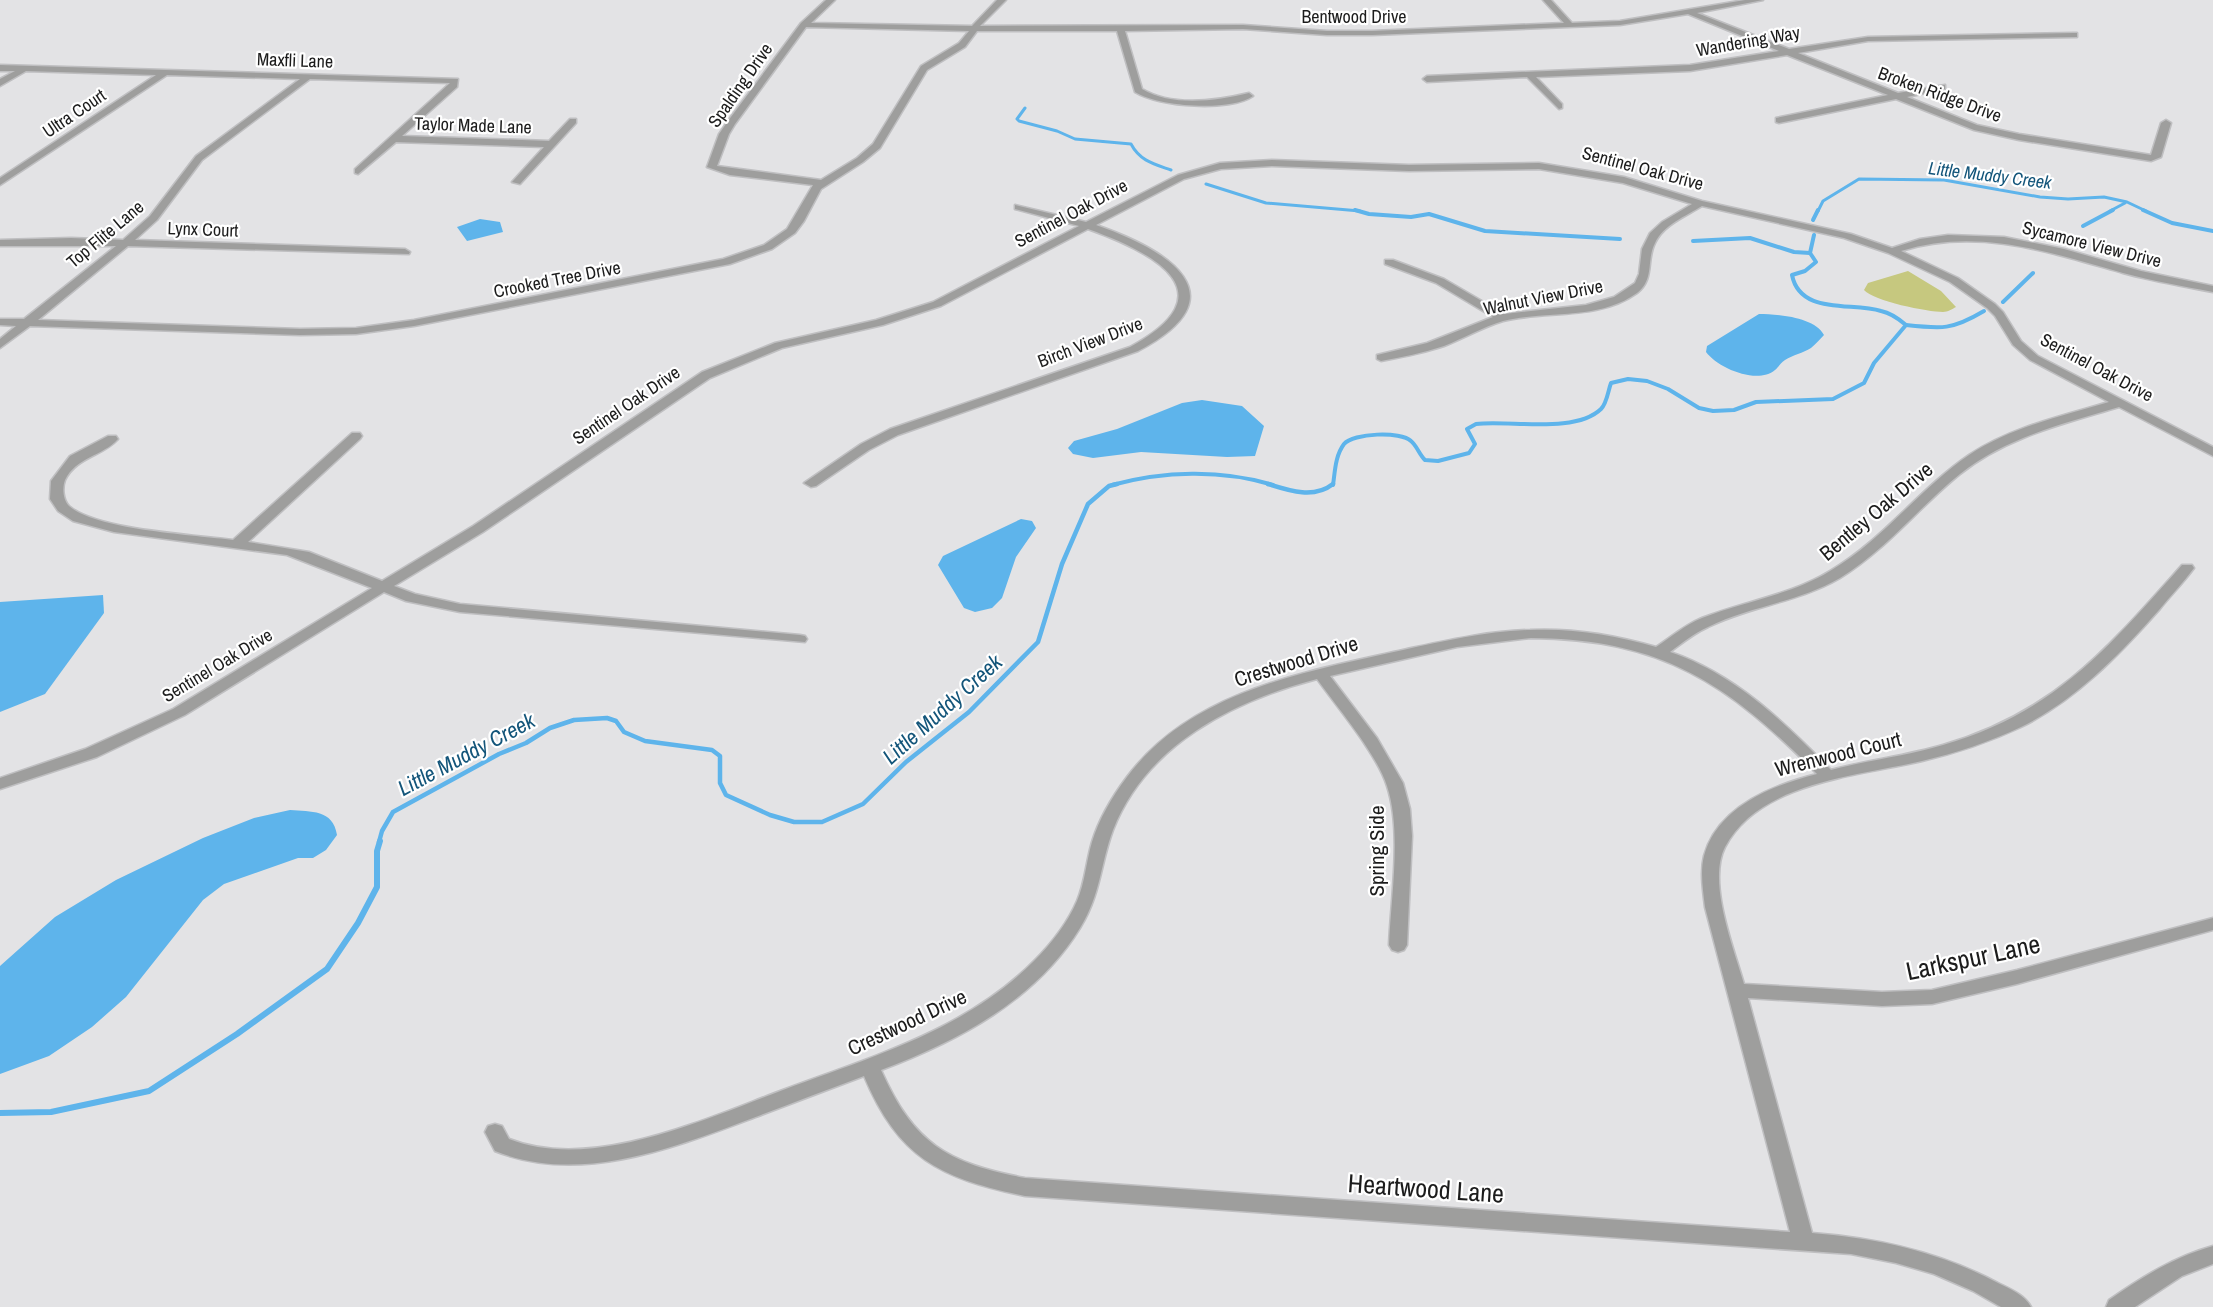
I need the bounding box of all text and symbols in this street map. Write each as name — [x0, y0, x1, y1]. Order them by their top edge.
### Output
street label: Bentwood Drive — [1301, 4, 1407, 29]
street label: Wandering Way — [1694, 19, 1802, 62]
street label: Spalding Drive — [702, 38, 778, 132]
street label: Maxfli Lane — [256, 46, 334, 74]
street label: Broken Ridge Drive — [1875, 60, 2005, 128]
street label: Ultra Court — [37, 83, 111, 143]
street label: Taylor Made Lane — [414, 110, 532, 140]
street label: Sentinel Oak Drive — [1580, 140, 1706, 196]
water label: Little Muddy Creek — [1927, 155, 2054, 195]
street label: Sentinel Oak Drive — [1010, 173, 1132, 253]
street label: Top Flite Lane — [61, 194, 149, 274]
street label: Lynx Court — [167, 215, 239, 243]
street label: Sycamore View Drive — [2020, 215, 2164, 273]
street label: Crooked Tree Drive — [491, 254, 623, 304]
street label: Walnut View Drive — [1481, 273, 1605, 321]
street label: Birch View Drive — [1034, 311, 1146, 373]
street label: Sentinel Oak Drive — [2036, 327, 2158, 407]
street label: Sentinel Oak Drive — [567, 360, 685, 450]
street label: Bentley Oak Drive — [1813, 455, 1939, 567]
street label: Sentinel Oak Drive — [157, 622, 277, 708]
street label: Crestwood Drive — [1230, 628, 1362, 694]
water label: Little Muddy Creek — [876, 647, 1009, 771]
water label: Little Muddy Creek — [392, 705, 541, 803]
street label: Wrenwood Court — [1772, 724, 1904, 784]
street label: Spring Side — [1362, 806, 1391, 896]
street label: Larkspur Lane — [1903, 926, 2043, 988]
street label: Crestwood Drive — [843, 982, 971, 1062]
street label: Heartwood Lane — [1347, 1165, 1505, 1211]

